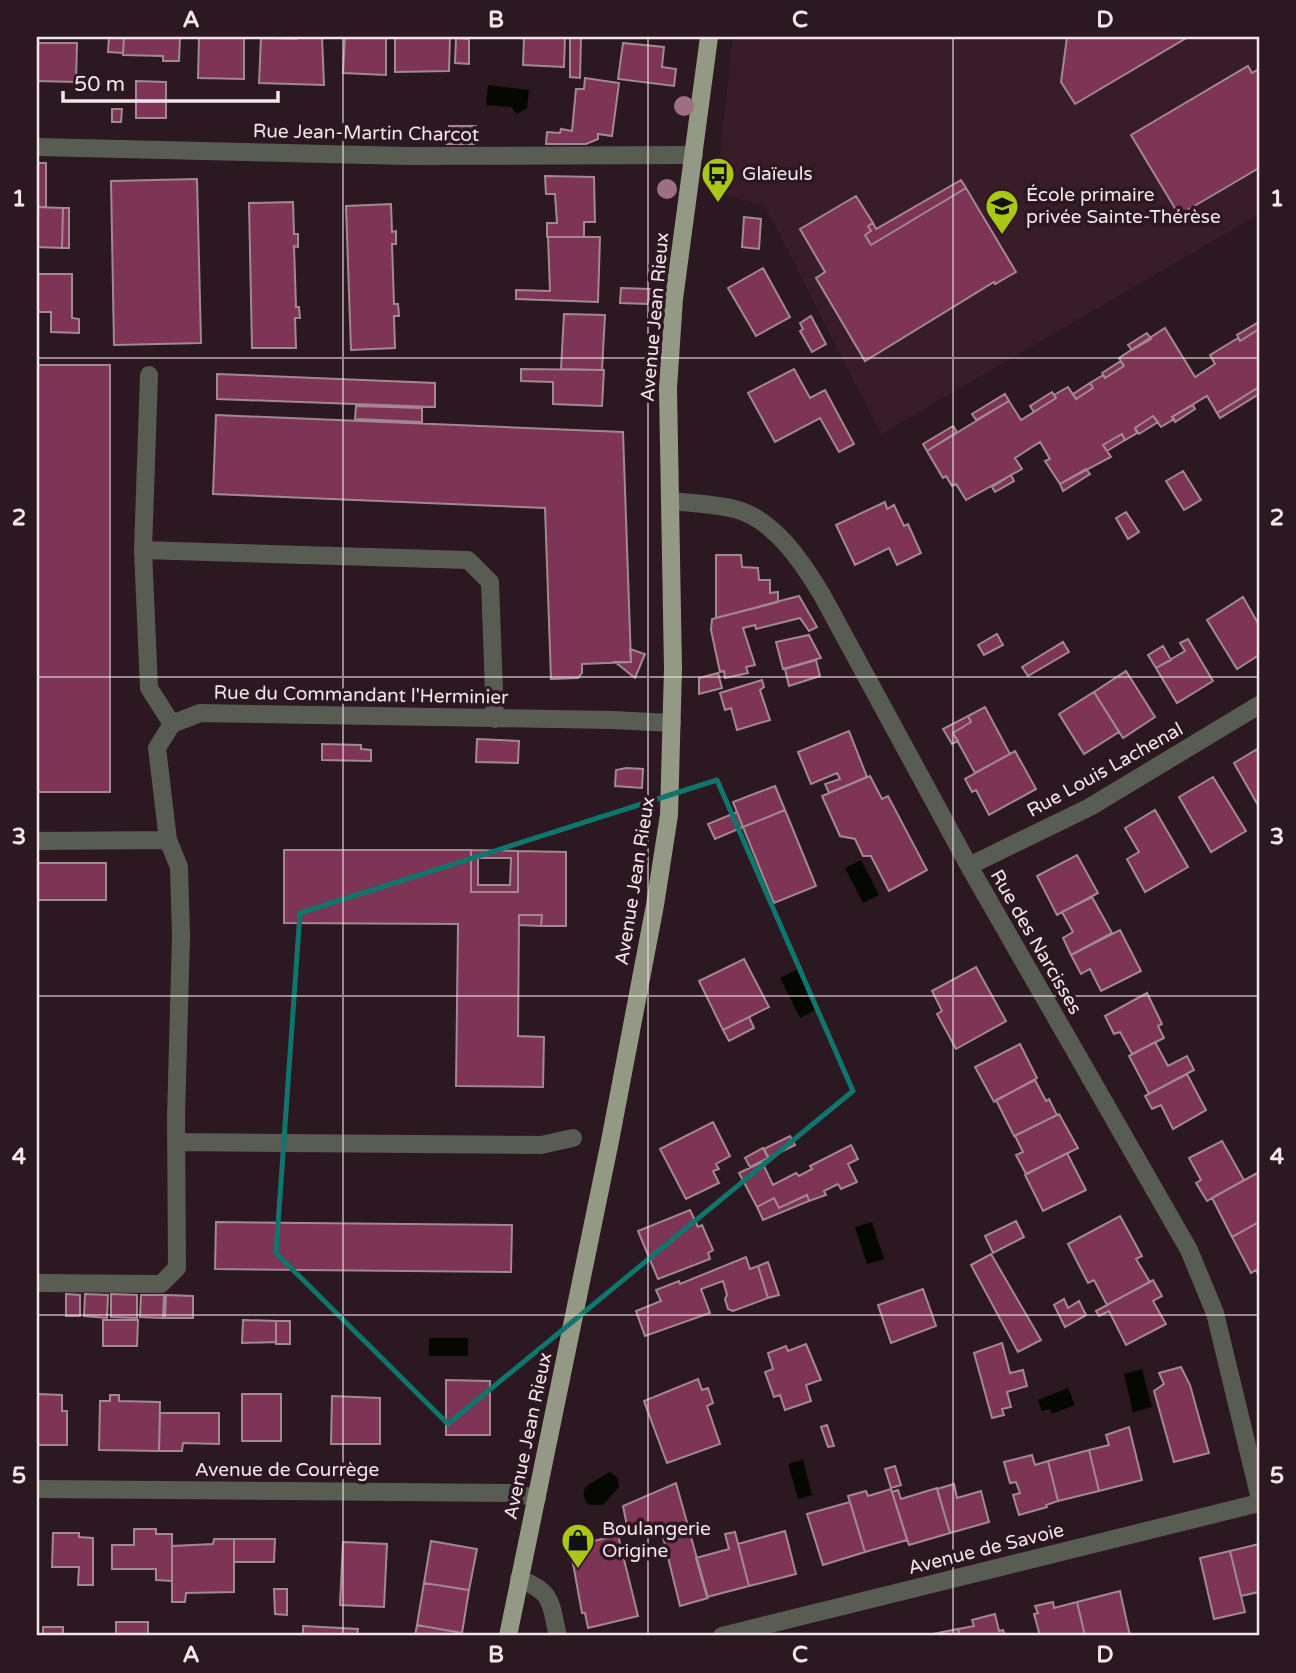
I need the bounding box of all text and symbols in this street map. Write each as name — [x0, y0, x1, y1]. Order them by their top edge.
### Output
text: A — [182, 6, 200, 34]
text: B — [488, 6, 504, 34]
text: C — [792, 6, 808, 34]
text: D — [1096, 6, 1114, 34]
scale bar — [63, 60, 278, 104]
text: 50 m — [74, 72, 125, 97]
street label: Rue Jean-Martin Charcot — [253, 120, 479, 146]
bus stop icon: Glaïeuls — [699, 155, 737, 204]
place label: Glaïeuls — [742, 163, 813, 185]
place label: École primaire privée Sainte-Thérèse — [1026, 184, 1221, 228]
text: 1 — [12, 185, 26, 213]
text: 1 — [1270, 185, 1284, 213]
school or university icon: École primaire privée Sainte-Thérèse — [983, 187, 1021, 236]
street label: Avenue Jean Rieux — [637, 231, 673, 403]
text: 2 — [12, 504, 26, 532]
text: 2 — [1270, 504, 1284, 532]
street label: Rue du Commandant l'Herminier — [214, 681, 509, 709]
street label: Rue Louis Lachenal — [1023, 718, 1187, 822]
street label: Avenue Jean Rieux — [611, 795, 659, 967]
text: 3 — [12, 823, 26, 851]
text: 3 — [1270, 823, 1284, 851]
street label: Rue des Narcisses — [986, 866, 1086, 1018]
text: 4 — [12, 1143, 27, 1171]
text: 4 — [1270, 1143, 1285, 1171]
street label: Avenue Jean Rieux — [500, 1350, 556, 1522]
street label: Avenue de Courrège — [195, 1459, 379, 1481]
text: 5 — [12, 1462, 26, 1490]
text: 5 — [1270, 1462, 1284, 1490]
place label: Boulangerie Origine — [602, 1518, 711, 1562]
street label: Avenue de Savoie — [906, 1519, 1066, 1579]
shop icon: Boulangerie Origine — [559, 1521, 597, 1570]
text: A — [182, 1641, 200, 1669]
text: B — [488, 1641, 504, 1669]
text: C — [792, 1641, 808, 1669]
text: D — [1096, 1641, 1114, 1669]

